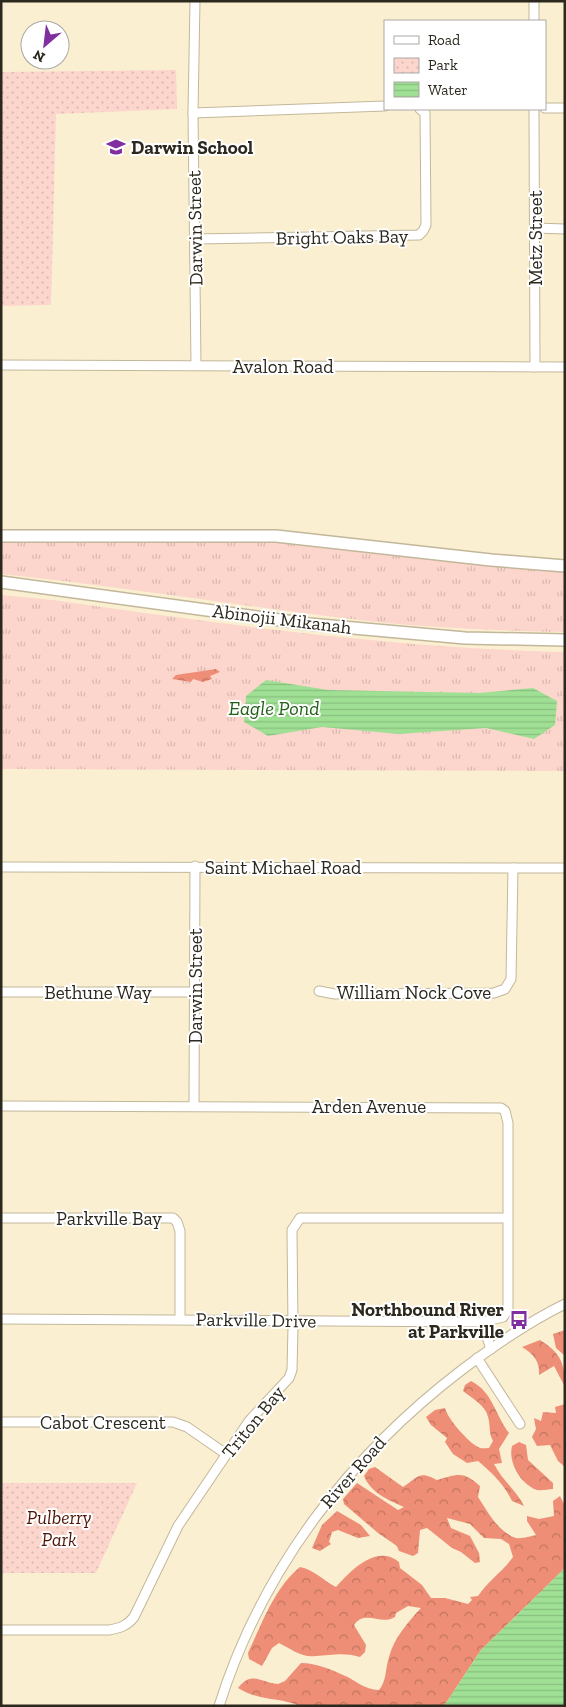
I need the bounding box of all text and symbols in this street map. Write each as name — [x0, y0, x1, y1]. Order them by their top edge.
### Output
north arrow — [20, 20, 70, 70]
legend — [384, 20, 546, 110]
text: Road — [428, 31, 461, 49]
text: N — [30, 46, 48, 66]
text: Park — [428, 56, 458, 74]
text: Water — [428, 81, 468, 99]
school or university icon: Darwin School — [105, 136, 127, 158]
place label: Darwin School — [131, 136, 254, 159]
street label: Darwin Street — [182, 170, 208, 286]
street label: Metz Street — [524, 190, 547, 286]
street label: Bright Oaks Bay — [276, 224, 409, 250]
street label: Avalon Road — [232, 355, 334, 378]
street label: Abinojii Mikanah — [211, 599, 353, 639]
water label: Eagle Pond — [229, 696, 319, 720]
street label: Saint Michael Road — [205, 856, 362, 879]
street label: Darwin Street — [184, 928, 207, 1044]
street label: Bethune Way — [44, 981, 152, 1004]
street label: William Nock Cove — [337, 981, 491, 1004]
street label: Arden Avenue — [312, 1095, 426, 1118]
street label: Parkville Bay — [56, 1207, 162, 1230]
place label: Northbound River at Parkville — [351, 1298, 505, 1343]
street label: Parkville Drive — [195, 1307, 317, 1333]
bus stop icon: Northbound River at Parkville — [508, 1309, 530, 1331]
street label: Triton Bay — [217, 1381, 289, 1463]
street label: Cabot Crescent — [40, 1411, 166, 1434]
street label: River Road — [315, 1431, 391, 1513]
park label: Pulberry Park — [27, 1506, 92, 1551]

